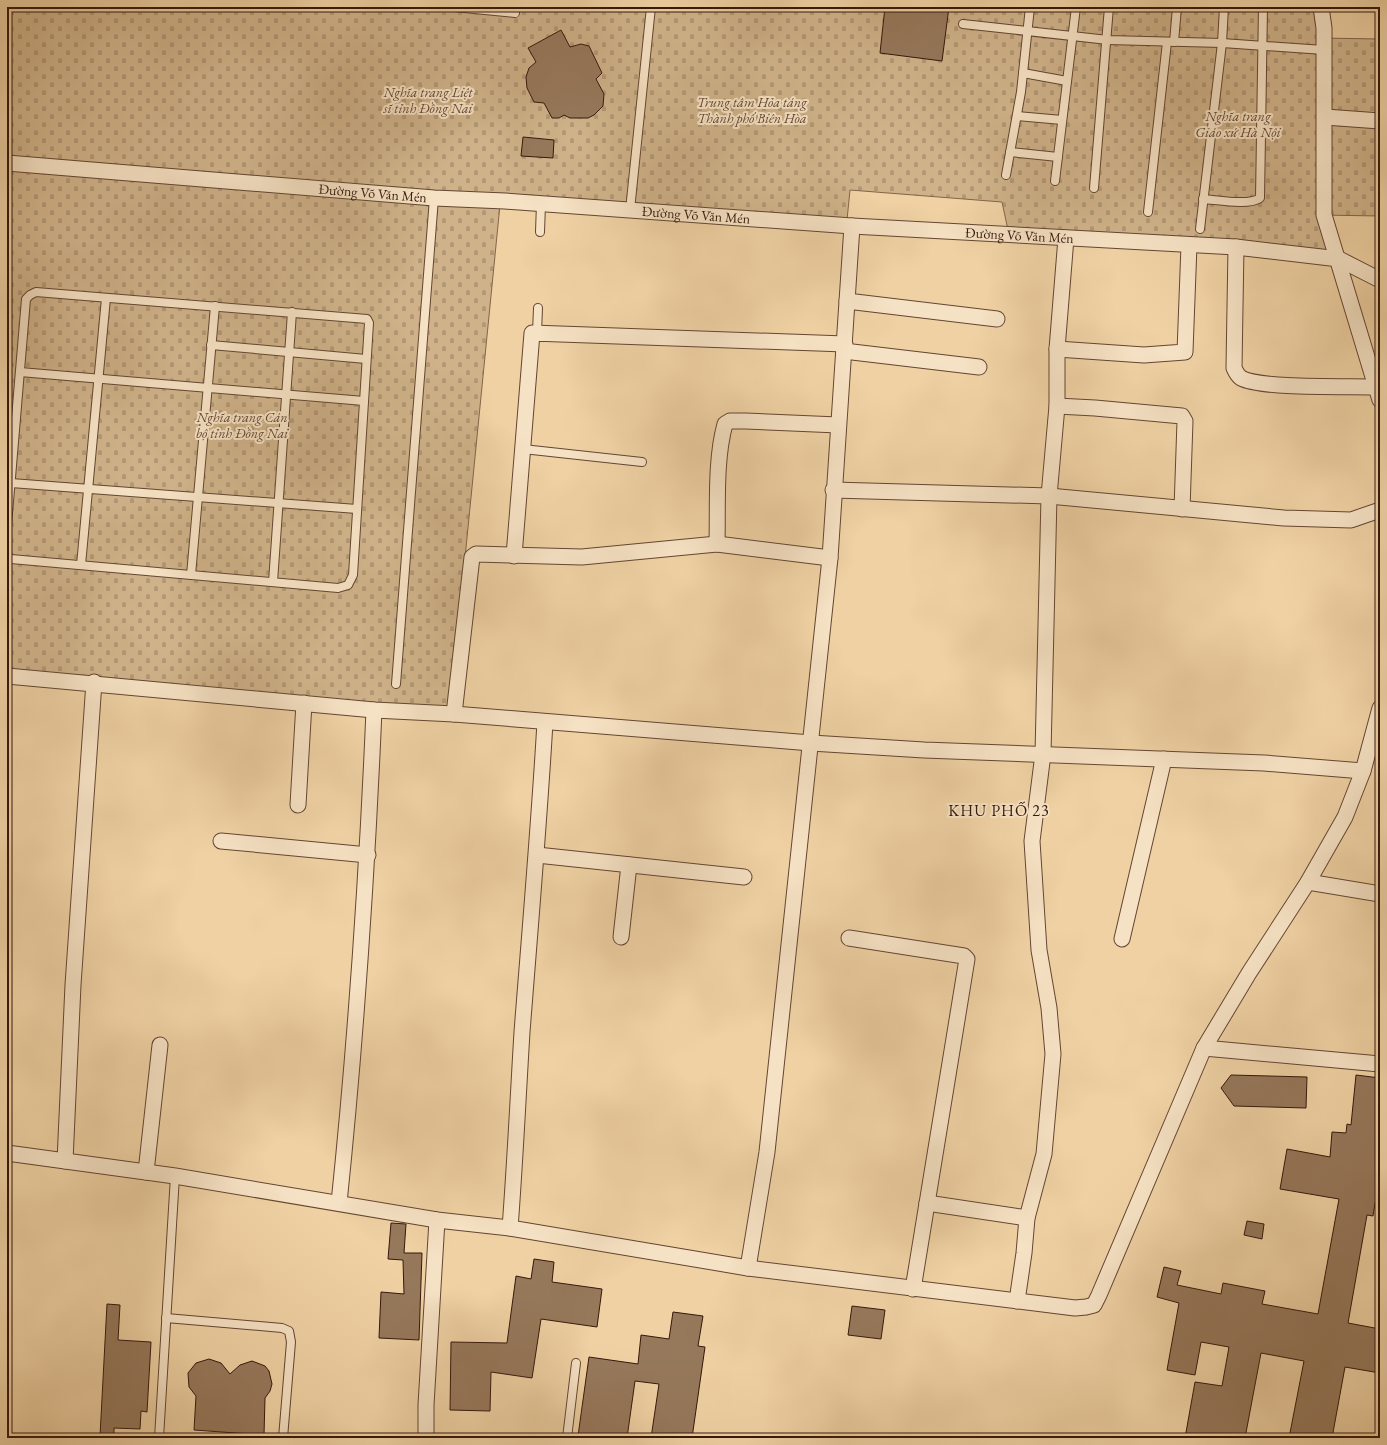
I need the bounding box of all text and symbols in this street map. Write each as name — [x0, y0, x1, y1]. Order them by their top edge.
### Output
park label: Nghĩa trang Liệt sĩ tỉnh Đồng Nai — [382, 83, 473, 117]
park label: Trung tâm Hỏa táng Thành phố Biên Hòa — [697, 93, 808, 127]
park label: Nghĩa trang Giáo xứ Hà Nội — [1195, 107, 1282, 141]
street label: Đường Võ Văn Mén — [318, 180, 428, 206]
street label: Đường Võ Văn Mén — [641, 202, 751, 228]
street label: Đường Võ Văn Mén — [965, 223, 1075, 247]
park label: Nghĩa trang Cán bộ tỉnh Đồng Nai — [195, 408, 289, 442]
district label: KHU PHỐ 23 — [948, 800, 1050, 821]

